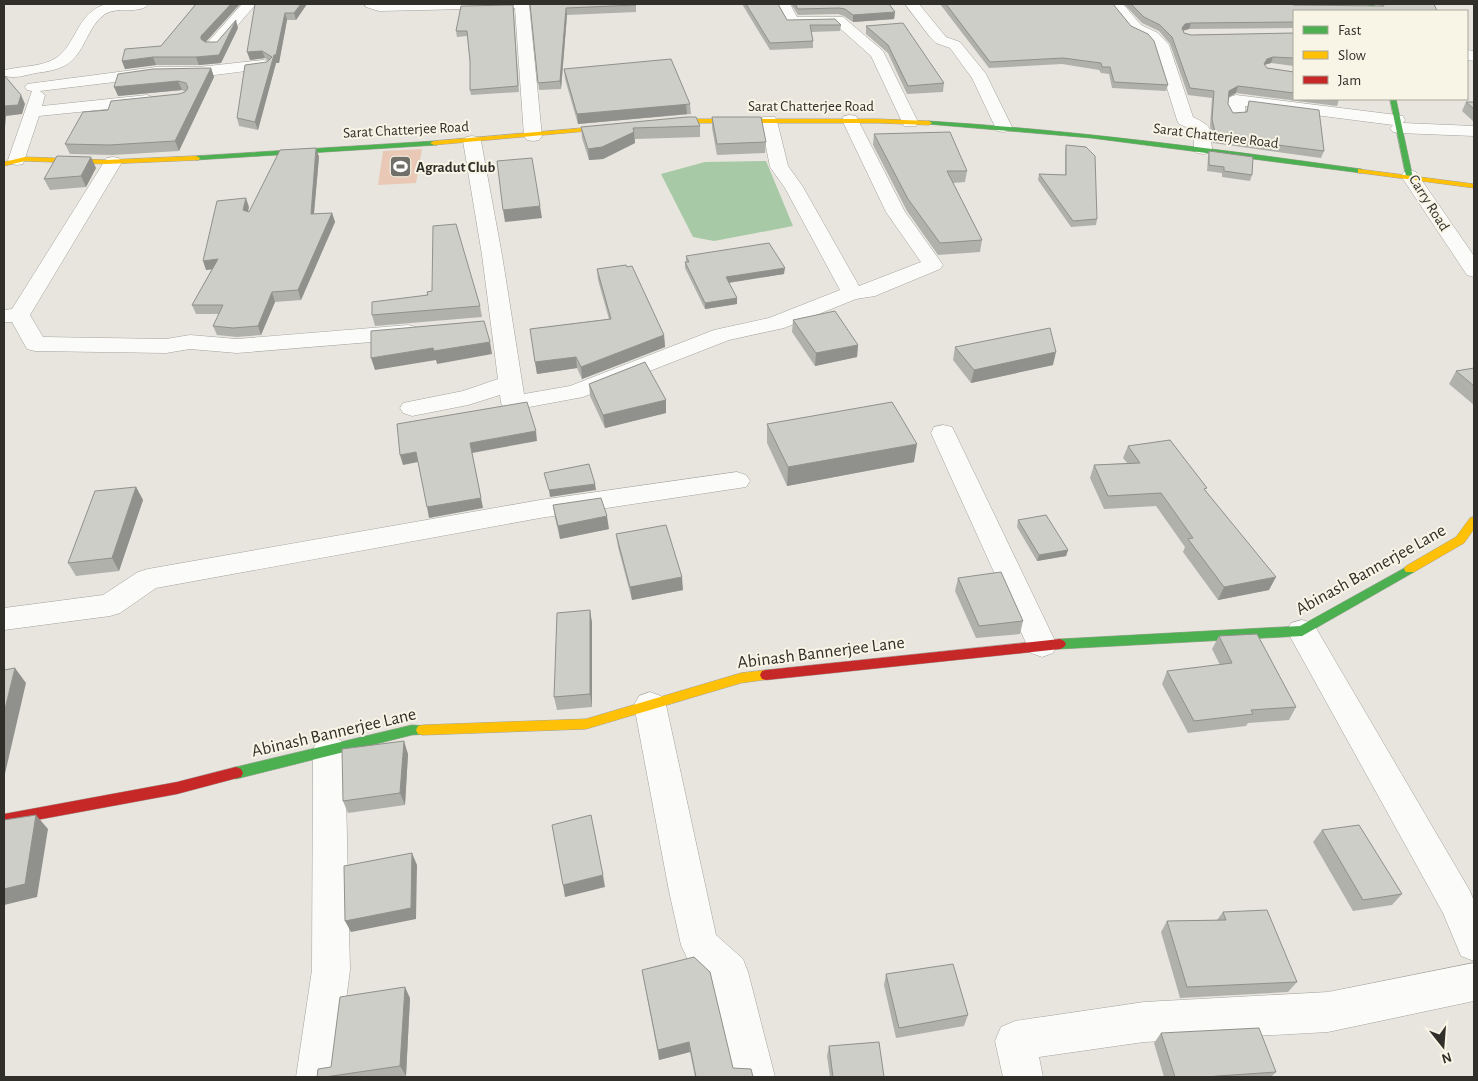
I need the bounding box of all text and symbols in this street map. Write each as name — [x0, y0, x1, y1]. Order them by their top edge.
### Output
legend — [1293, 10, 1468, 100]
text: Fast — [1338, 23, 1362, 38]
text: Slow — [1338, 48, 1366, 63]
text: Jam — [1338, 73, 1361, 88]
street label: Sarat Chatterjee Road — [748, 99, 874, 114]
street label: Sarat Chatterjee Road — [343, 119, 470, 141]
street label: Sarat Chatterjee Road — [1152, 121, 1280, 151]
sports icon: Agradut Club — [388, 155, 412, 179]
place label: Agradut Club — [416, 160, 495, 175]
street label: Carry Road — [1406, 172, 1452, 234]
street label: Abinash Bannerjee Lane — [1293, 521, 1449, 619]
street label: Abinash Bannerjee Lane — [736, 634, 906, 672]
street label: Abinash Bannerjee Lane — [250, 705, 418, 761]
north arrow — [1418, 1021, 1468, 1071]
text: N — [1440, 1049, 1453, 1066]

